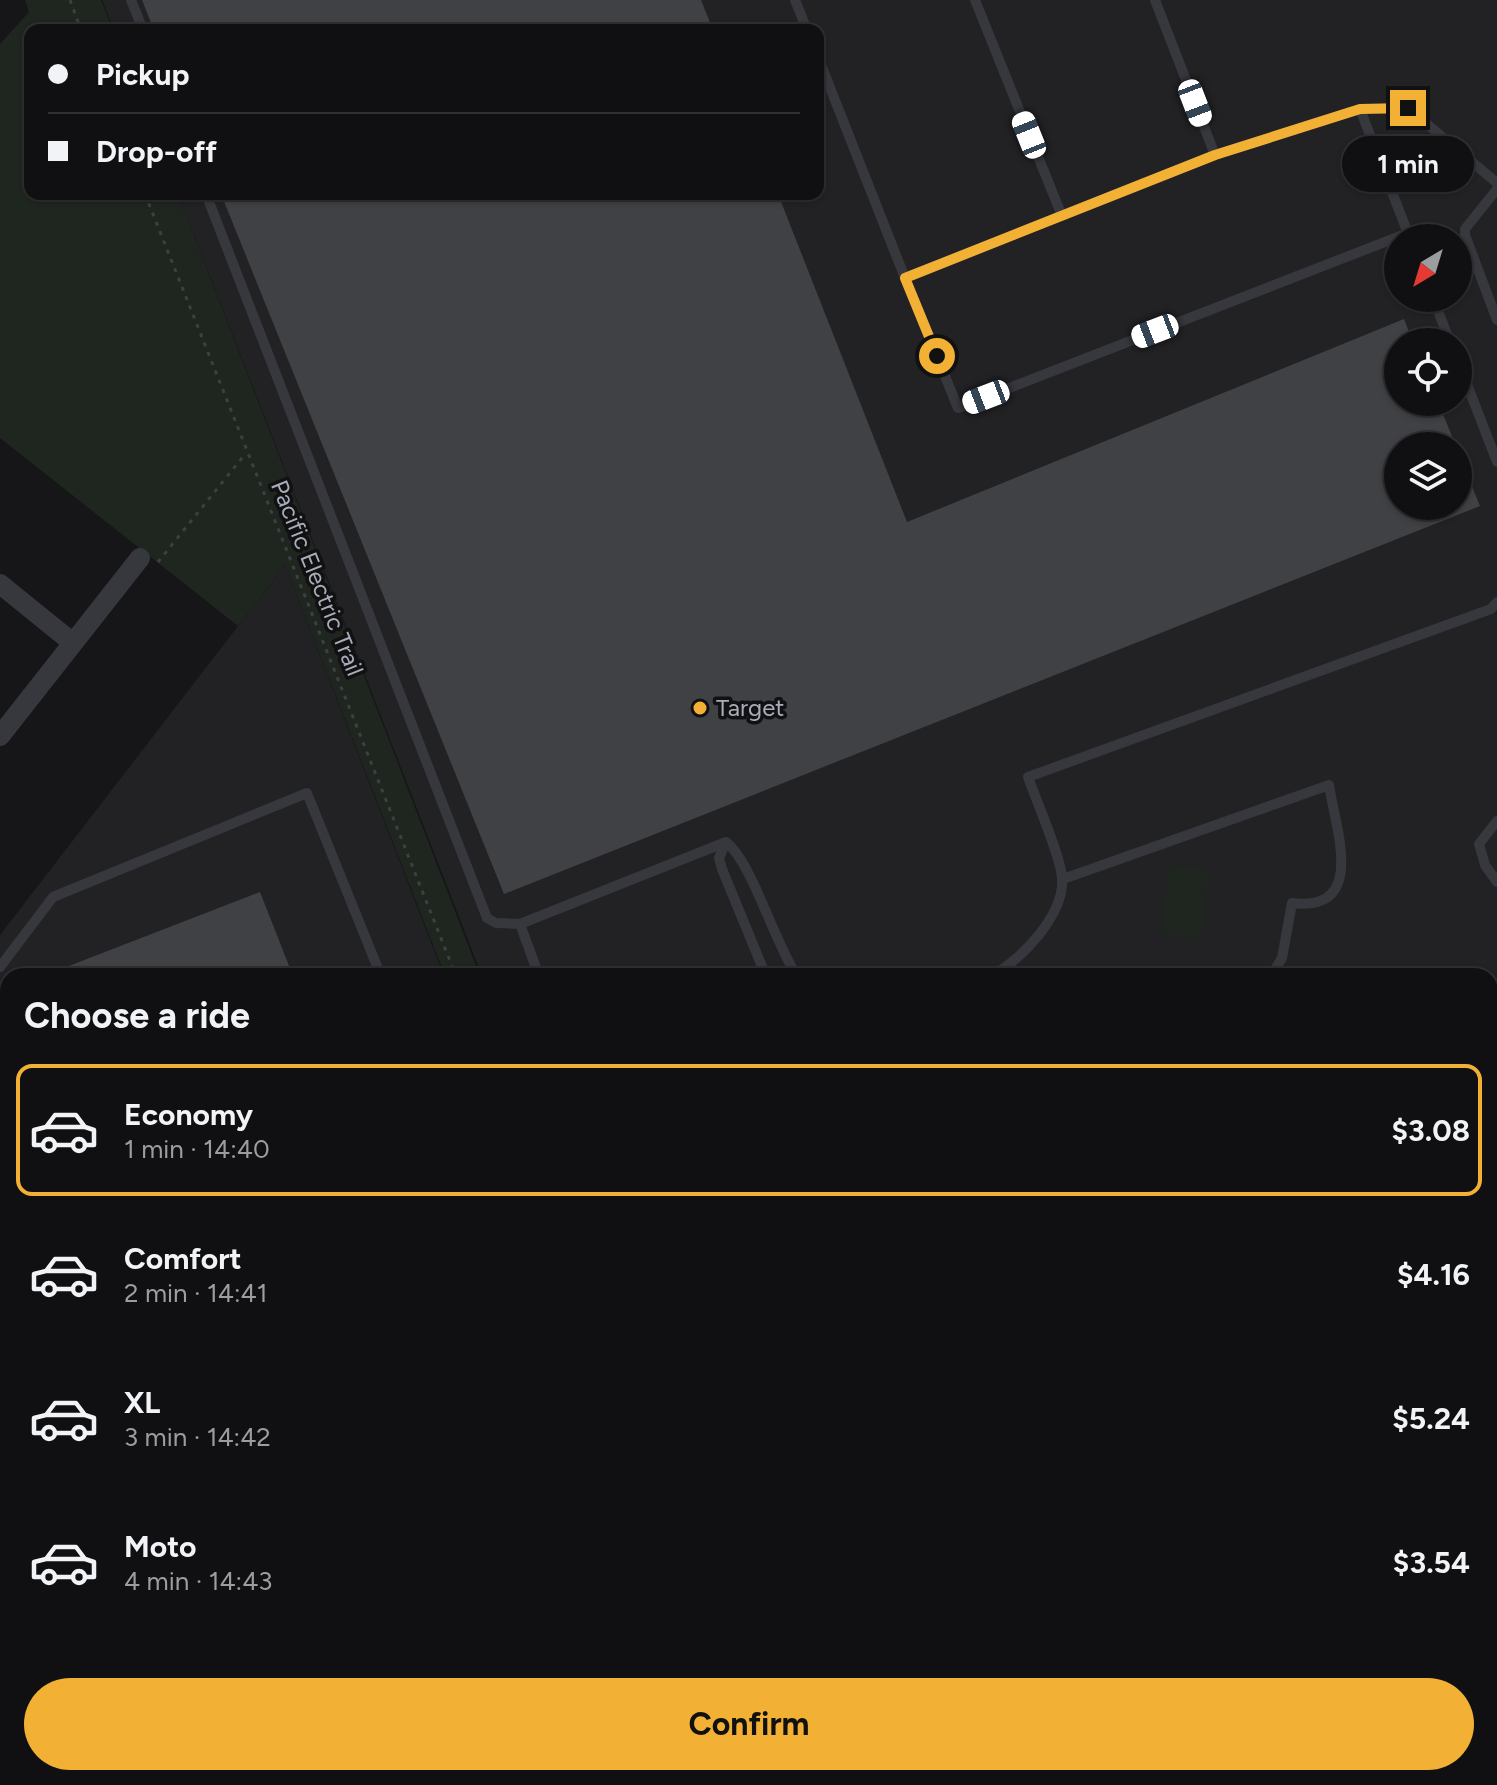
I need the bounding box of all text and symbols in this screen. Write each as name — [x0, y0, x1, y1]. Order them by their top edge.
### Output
text: Pickup — [96, 56, 190, 93]
car — [1175, 76, 1215, 130]
route end — [1390, 90, 1426, 126]
car — [1009, 108, 1049, 162]
text: Drop-off — [96, 133, 217, 170]
callout: 1 min — [1342, 136, 1474, 192]
text: 1 min — [1377, 148, 1439, 180]
north arrow — [1384, 224, 1472, 312]
map controls — [1384, 224, 1472, 520]
car — [1128, 311, 1182, 351]
button: locate — [1384, 328, 1472, 416]
route start — [919, 338, 955, 374]
car — [959, 377, 1013, 417]
button: layers — [1384, 432, 1472, 520]
street label: Pacific Electric Trail — [265, 476, 370, 680]
place label: Target — [716, 693, 784, 722]
marker: Target — [691, 699, 709, 717]
text: Choose a ride — [24, 994, 250, 1037]
icon: car — [28, 1094, 100, 1166]
text: Economy — [124, 1096, 253, 1133]
text: $3.08 — [1391, 1112, 1470, 1149]
text: 1 min · 14:40 — [124, 1133, 270, 1165]
icon: car — [28, 1238, 100, 1310]
text: Comfort — [124, 1240, 242, 1277]
text: $4.16 — [1397, 1256, 1470, 1293]
text: 2 min · 14:41 — [124, 1277, 267, 1309]
icon: car — [28, 1382, 100, 1454]
text: XL — [124, 1384, 160, 1421]
text: $5.24 — [1392, 1400, 1470, 1437]
text: 3 min · 14:42 — [124, 1421, 271, 1453]
icon: car — [28, 1526, 100, 1598]
text: Moto — [124, 1528, 196, 1565]
text: $3.54 — [1393, 1544, 1470, 1581]
text: 4 min · 14:43 — [124, 1565, 272, 1597]
button: Confirm — [24, 1678, 1474, 1770]

